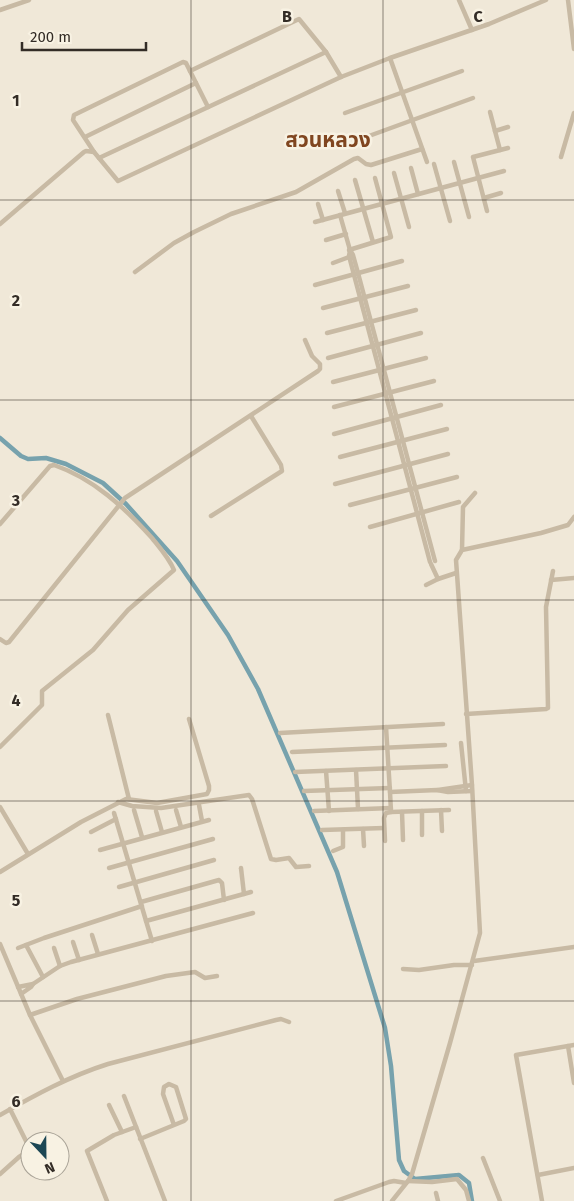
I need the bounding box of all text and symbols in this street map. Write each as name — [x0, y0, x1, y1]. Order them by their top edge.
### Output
text: B — [282, 7, 292, 26]
text: C — [473, 7, 483, 26]
scale bar — [22, 20, 146, 52]
text: 200 m — [30, 28, 71, 46]
text: 1 — [12, 91, 20, 110]
district label: สวนหลวง — [285, 127, 371, 153]
text: 2 — [12, 291, 20, 310]
text: 3 — [11, 491, 20, 510]
text: 4 — [11, 691, 21, 710]
text: 5 — [12, 891, 21, 910]
text: 6 — [11, 1092, 21, 1111]
north arrow — [20, 1131, 70, 1181]
text: N — [42, 1158, 57, 1177]

